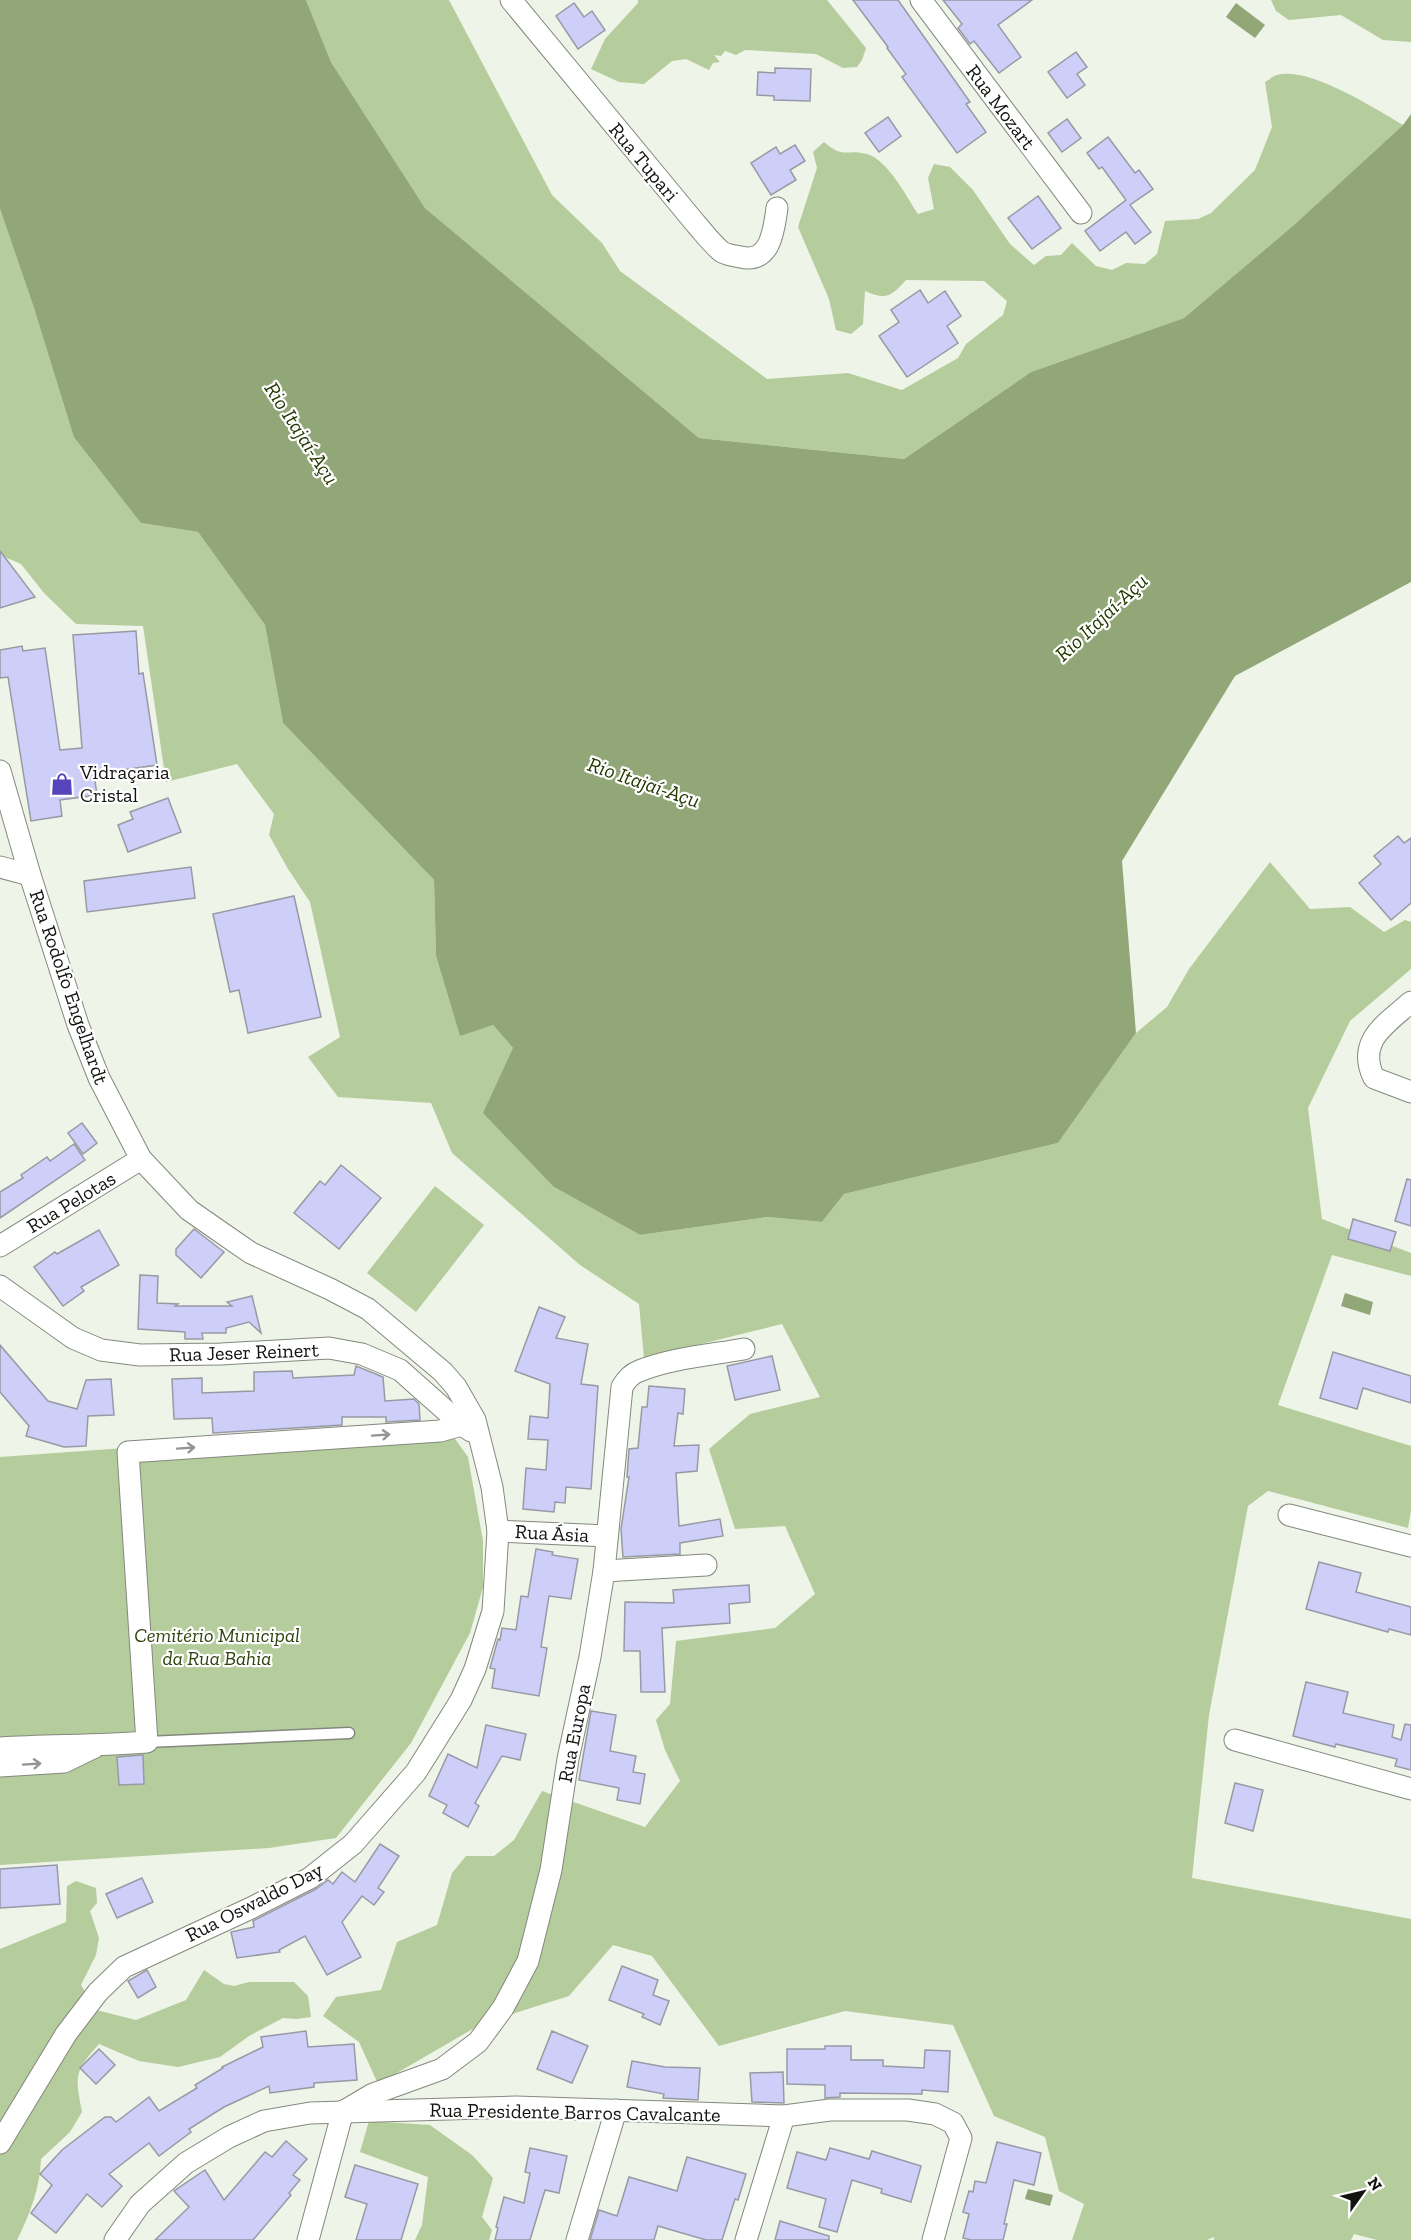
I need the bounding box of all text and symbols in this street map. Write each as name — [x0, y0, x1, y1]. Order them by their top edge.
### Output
street label: Rua Mozart — [961, 60, 1041, 155]
street label: Rua Tupari — [604, 118, 684, 207]
water label: Rio Itajaí-Açu — [260, 377, 344, 489]
water label: Rio Itajaí-Açu — [1050, 568, 1152, 666]
water label: Rio Itajaí-Açu — [585, 751, 703, 813]
place label: Vidraçaria Cristal — [79, 760, 170, 807]
shop icon: Vidraçaria Cristal — [49, 771, 75, 797]
street label: Rua Rodolfo Engelhardt — [24, 887, 114, 1088]
street label: Rua Pelotas — [22, 1166, 120, 1238]
street label: Rua Jeser Reinert — [169, 1337, 320, 1367]
one-way arrow — [370, 1429, 390, 1440]
one-way arrow — [175, 1443, 195, 1454]
street label: Rua Ásia — [514, 1519, 590, 1547]
park label: Cemitério Municipal da Rua Bahia — [134, 1623, 300, 1670]
street label: Rua Europa — [553, 1681, 595, 1784]
one-way arrow — [21, 1758, 41, 1769]
street label: Rua Oswaldo Day — [181, 1857, 327, 1947]
street label: Rua Presidente Barros Cavalcante — [429, 2097, 721, 2127]
north arrow — [1333, 2162, 1393, 2222]
text: N — [1364, 2174, 1386, 2194]

